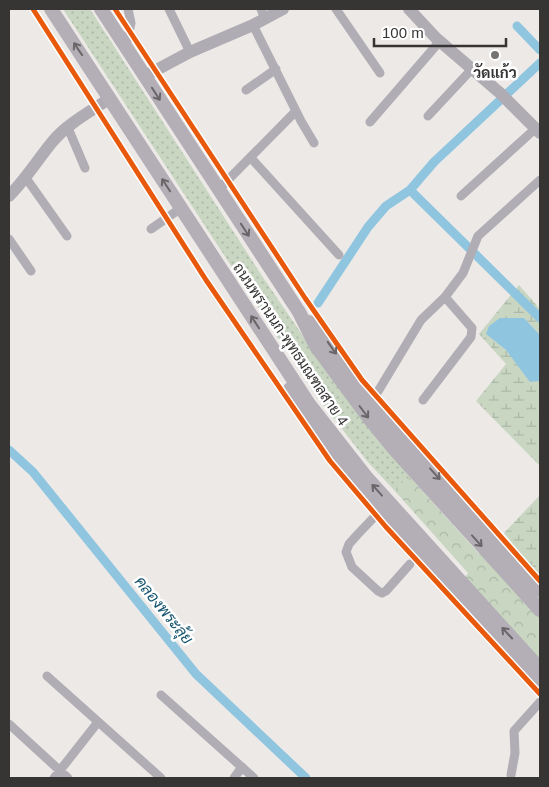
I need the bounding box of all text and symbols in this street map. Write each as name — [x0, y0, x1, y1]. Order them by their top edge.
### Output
scale bar — [374, 15, 506, 47]
text: 100 m — [382, 24, 424, 41]
one-way arrow — [73, 42, 83, 56]
marker: วัดแก้ว — [489, 49, 501, 61]
place label: วัดแก้ว — [473, 63, 517, 81]
one-way arrow — [151, 87, 161, 101]
one-way arrow — [161, 179, 171, 193]
one-way arrow — [240, 222, 250, 236]
street label: ถนนพรานนก-พุทธมณฑลสาย 4 — [228, 259, 352, 430]
one-way arrow — [249, 315, 259, 329]
one-way arrow — [327, 341, 337, 355]
one-way arrow — [359, 405, 369, 419]
one-way arrow — [429, 467, 441, 480]
one-way arrow — [372, 483, 383, 496]
one-way arrow — [471, 534, 483, 547]
water label: คลองพระลุ้ย — [129, 571, 199, 649]
one-way arrow — [501, 627, 513, 639]

